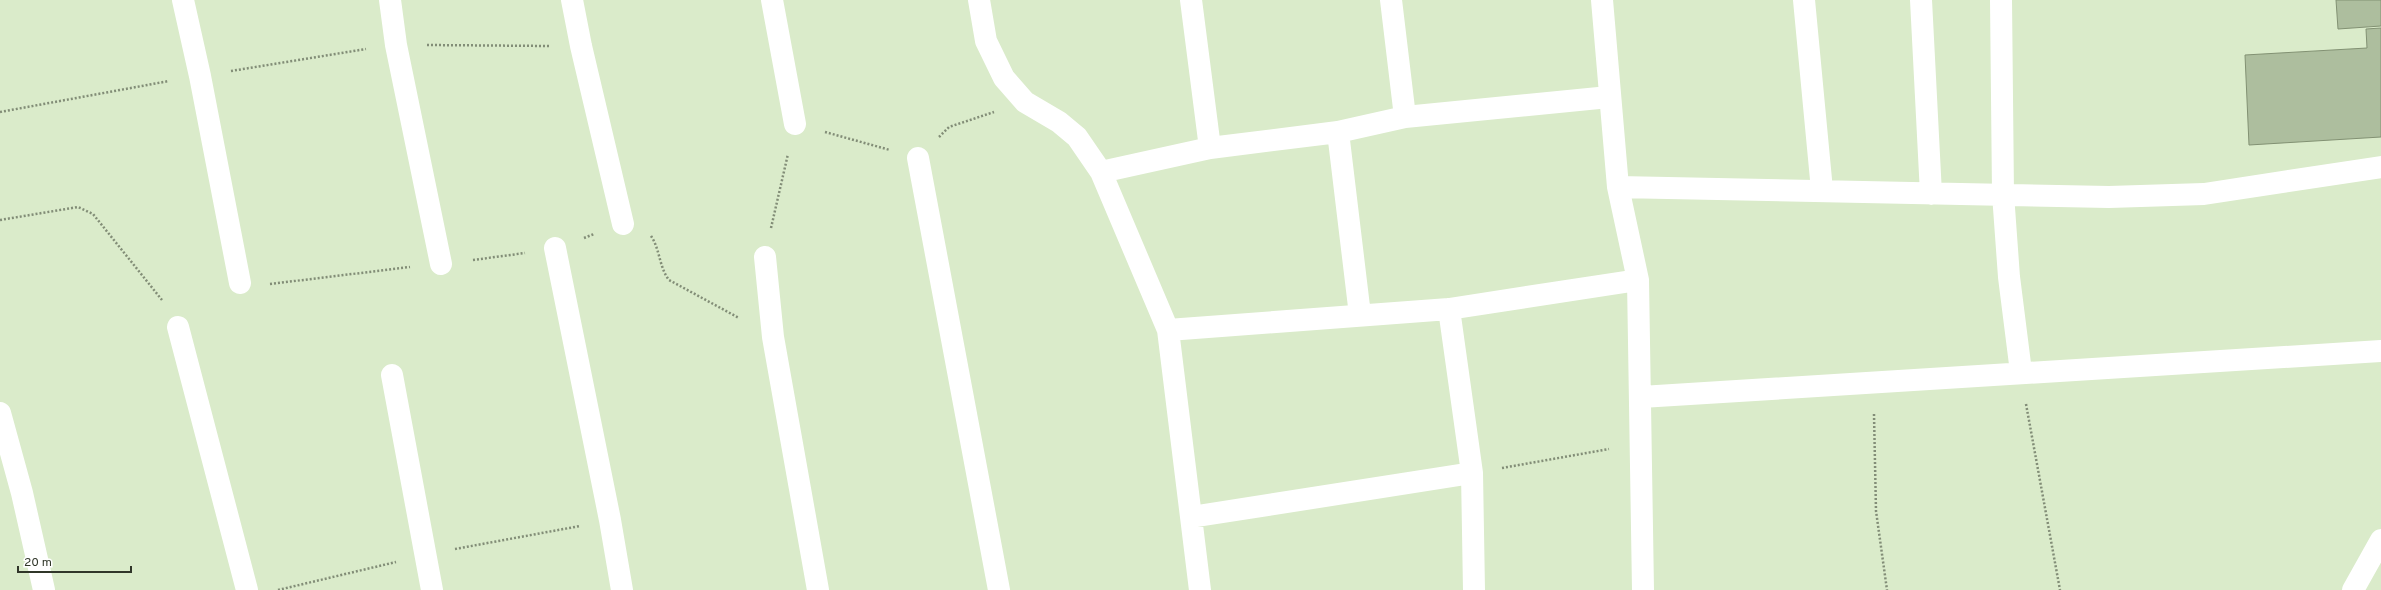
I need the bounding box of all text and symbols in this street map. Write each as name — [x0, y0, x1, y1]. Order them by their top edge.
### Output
scale bar — [18, 548, 131, 574]
text: 20 m — [24, 555, 52, 571]

